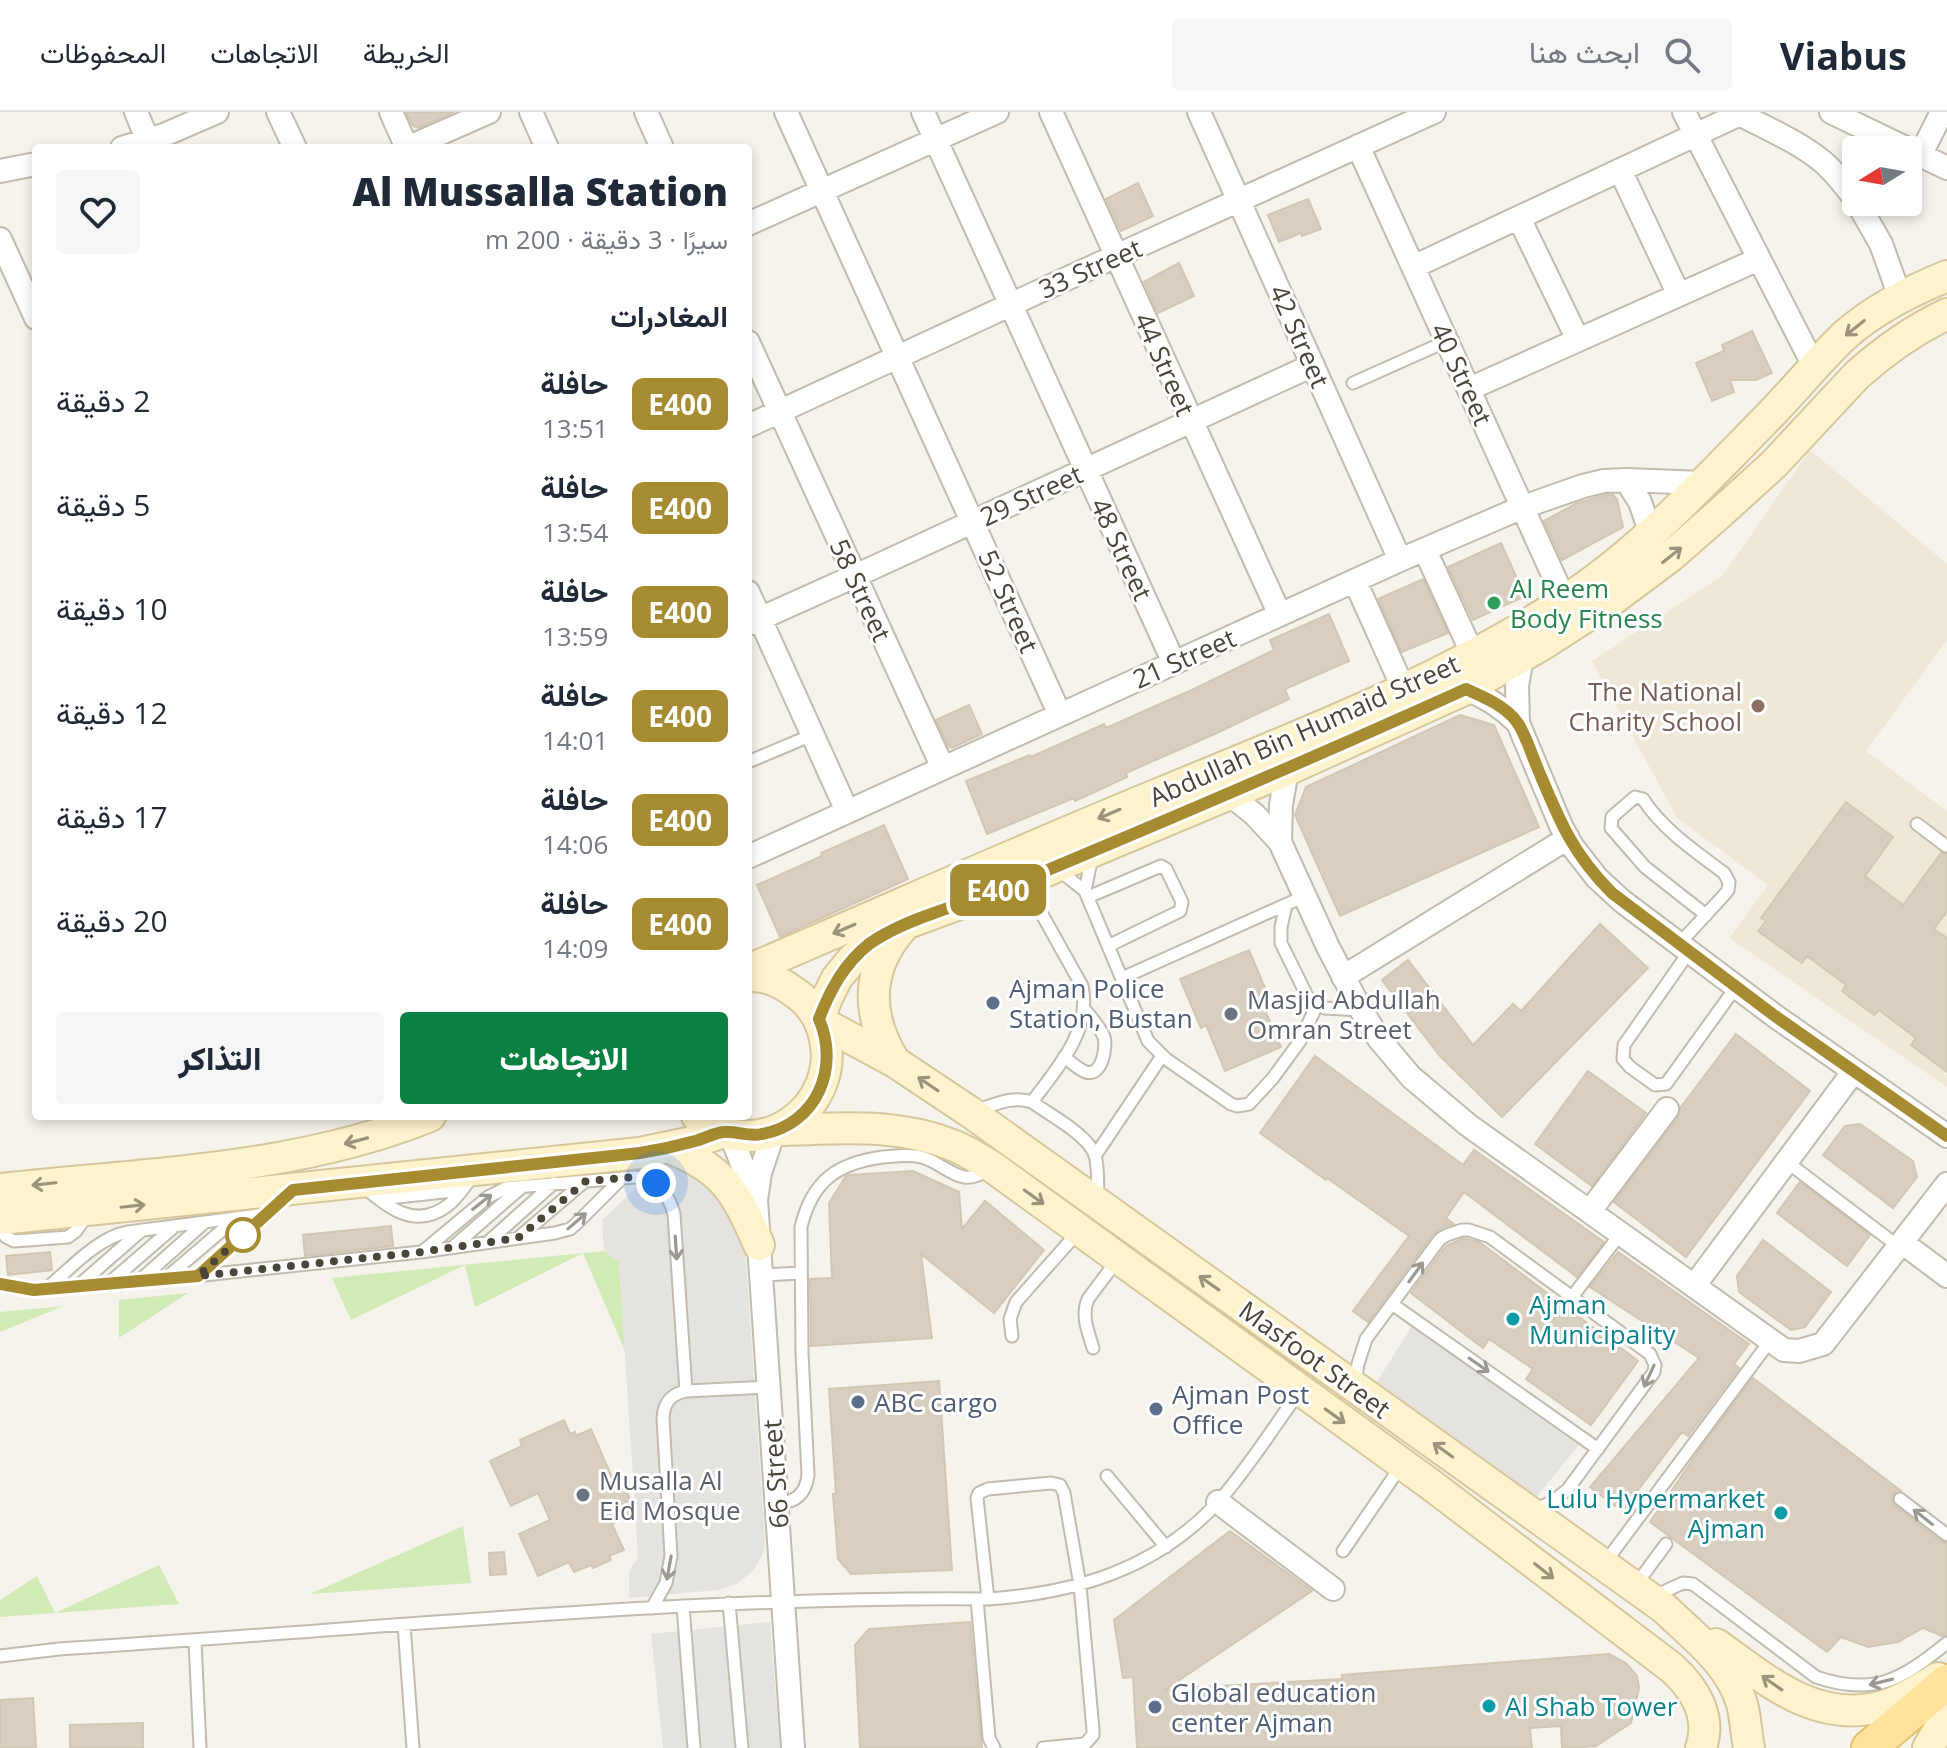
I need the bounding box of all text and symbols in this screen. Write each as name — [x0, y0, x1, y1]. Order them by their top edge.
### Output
search box — [1172, 19, 1732, 91]
text: Viabus — [1780, 29, 1907, 81]
text: ابحث هنا — [1529, 31, 1640, 72]
text: المحفوظات — [40, 33, 166, 71]
text: الاتجاهات — [210, 33, 319, 71]
text: الخريطة — [363, 33, 449, 71]
icon: search — [1660, 33, 1704, 77]
north arrow — [1842, 136, 1922, 216]
map controls — [1842, 136, 1922, 216]
text: Al Mussalla Station — [352, 165, 728, 217]
button: heart — [56, 170, 140, 254]
text: سيرًا · 3 دقيقة · 200 m — [485, 221, 728, 257]
street label: 33 Street — [1033, 229, 1147, 307]
street label: 42 Street — [1261, 279, 1339, 393]
text: المغادرات — [610, 295, 728, 336]
street label: 44 Street — [1126, 307, 1204, 421]
street label: 40 Street — [1423, 317, 1501, 431]
one-way arrow — [1845, 319, 1866, 336]
text: حافلة — [540, 362, 608, 403]
text: 2 دقيقة — [56, 380, 150, 421]
text: E400 — [648, 385, 712, 423]
text: 13:51 — [542, 410, 608, 446]
street label: 29 Street — [974, 456, 1088, 534]
text: حافلة — [540, 466, 608, 507]
text: 5 دقيقة — [56, 484, 150, 525]
text: E400 — [648, 489, 712, 527]
street label: 48 Street — [1083, 492, 1161, 606]
text: 13:54 — [542, 514, 608, 550]
street label: 58 Street — [822, 533, 900, 647]
street label: 52 Street — [970, 544, 1048, 658]
one-way arrow — [1661, 546, 1682, 563]
text: حافلة — [540, 570, 608, 611]
place label: Al Reem Body Fitness — [1510, 570, 1663, 636]
text: 10 دقيقة — [56, 588, 168, 629]
text: E400 — [648, 593, 712, 631]
marker: Al Reem Body Fitness — [1485, 594, 1503, 612]
text: 13:59 — [542, 618, 608, 654]
street label: 21 Street — [1127, 619, 1241, 697]
street label: Abdullah Bin Humaid Street — [1143, 645, 1465, 815]
place label: The National Charity School — [1568, 673, 1742, 739]
text: حافلة — [540, 674, 608, 715]
text: 12 دقيقة — [56, 692, 168, 733]
text: E400 — [648, 697, 712, 735]
marker: The National Charity School — [1749, 697, 1767, 715]
text: 14:01 — [542, 722, 608, 758]
text: حافلة — [540, 778, 608, 819]
text: 17 دقيقة — [56, 796, 168, 837]
text: E400 — [648, 801, 712, 839]
one-way arrow — [1097, 808, 1122, 823]
text: 14:06 — [542, 826, 608, 862]
line badge: E400 — [942, 864, 1054, 916]
text: E400 — [966, 871, 1030, 909]
text: حافلة — [540, 882, 608, 923]
text: 20 دقيقة — [56, 900, 168, 941]
text: E400 — [648, 905, 712, 943]
one-way arrow — [833, 922, 857, 937]
text: 14:09 — [542, 930, 608, 966]
place label: Ajman Police Station, Bustan — [1009, 970, 1193, 1036]
place label: Masjid Abdullah Omran Street — [1247, 981, 1441, 1047]
marker: Ajman Police Station, Bustan — [984, 994, 1002, 1012]
marker: Masjid Abdullah Omran Street — [1222, 1005, 1240, 1023]
button: التذاكر — [56, 1012, 384, 1104]
button: الاتجاهات — [400, 1012, 728, 1104]
one-way arrow — [917, 1076, 939, 1092]
one-way arrow — [344, 1134, 370, 1149]
your location — [636, 1163, 676, 1203]
one-way arrow — [32, 1177, 57, 1192]
one-way arrow — [1023, 1189, 1045, 1206]
one-way arrow — [471, 1194, 492, 1211]
one-way arrow — [119, 1198, 146, 1213]
one-way arrow — [567, 1212, 587, 1230]
unlabelled marker — [226, 1218, 260, 1252]
one-way arrow — [669, 1234, 684, 1261]
one-way arrow — [1408, 1261, 1425, 1283]
one-way arrow — [1198, 1275, 1220, 1291]
place label: Ajman Municipality — [1529, 1286, 1677, 1352]
street label: Masfoot Street — [1232, 1292, 1398, 1426]
marker: Ajman Municipality — [1504, 1310, 1522, 1328]
one-way arrow — [1468, 1357, 1490, 1373]
one-way arrow — [1640, 1363, 1655, 1387]
place label: Ajman Post Office — [1172, 1376, 1309, 1442]
place label: ABC cargo — [874, 1384, 998, 1420]
marker: ABC cargo — [849, 1393, 867, 1411]
marker: Ajman Post Office — [1147, 1400, 1165, 1418]
one-way arrow — [1324, 1407, 1346, 1424]
street label: 66 Street — [753, 1418, 797, 1530]
one-way arrow — [1433, 1442, 1454, 1459]
place label: Musalla Al Eid Mosque — [599, 1462, 741, 1528]
place label: Lulu Hypermarket Ajman — [1546, 1480, 1765, 1546]
marker: Musalla Al Eid Mosque — [574, 1486, 592, 1504]
marker: Lulu Hypermarket Ajman — [1772, 1504, 1790, 1522]
one-way arrow — [1913, 1508, 1934, 1526]
one-way arrow — [660, 1554, 675, 1580]
one-way arrow — [1533, 1562, 1554, 1579]
place label: Global education center Ajman — [1171, 1674, 1377, 1740]
one-way arrow — [1761, 1675, 1783, 1691]
one-way arrow — [1869, 1675, 1895, 1690]
place label: Al Shab Tower — [1505, 1688, 1678, 1724]
marker: Al Shab Tower — [1480, 1697, 1498, 1715]
marker: Global education center Ajman — [1146, 1698, 1164, 1716]

